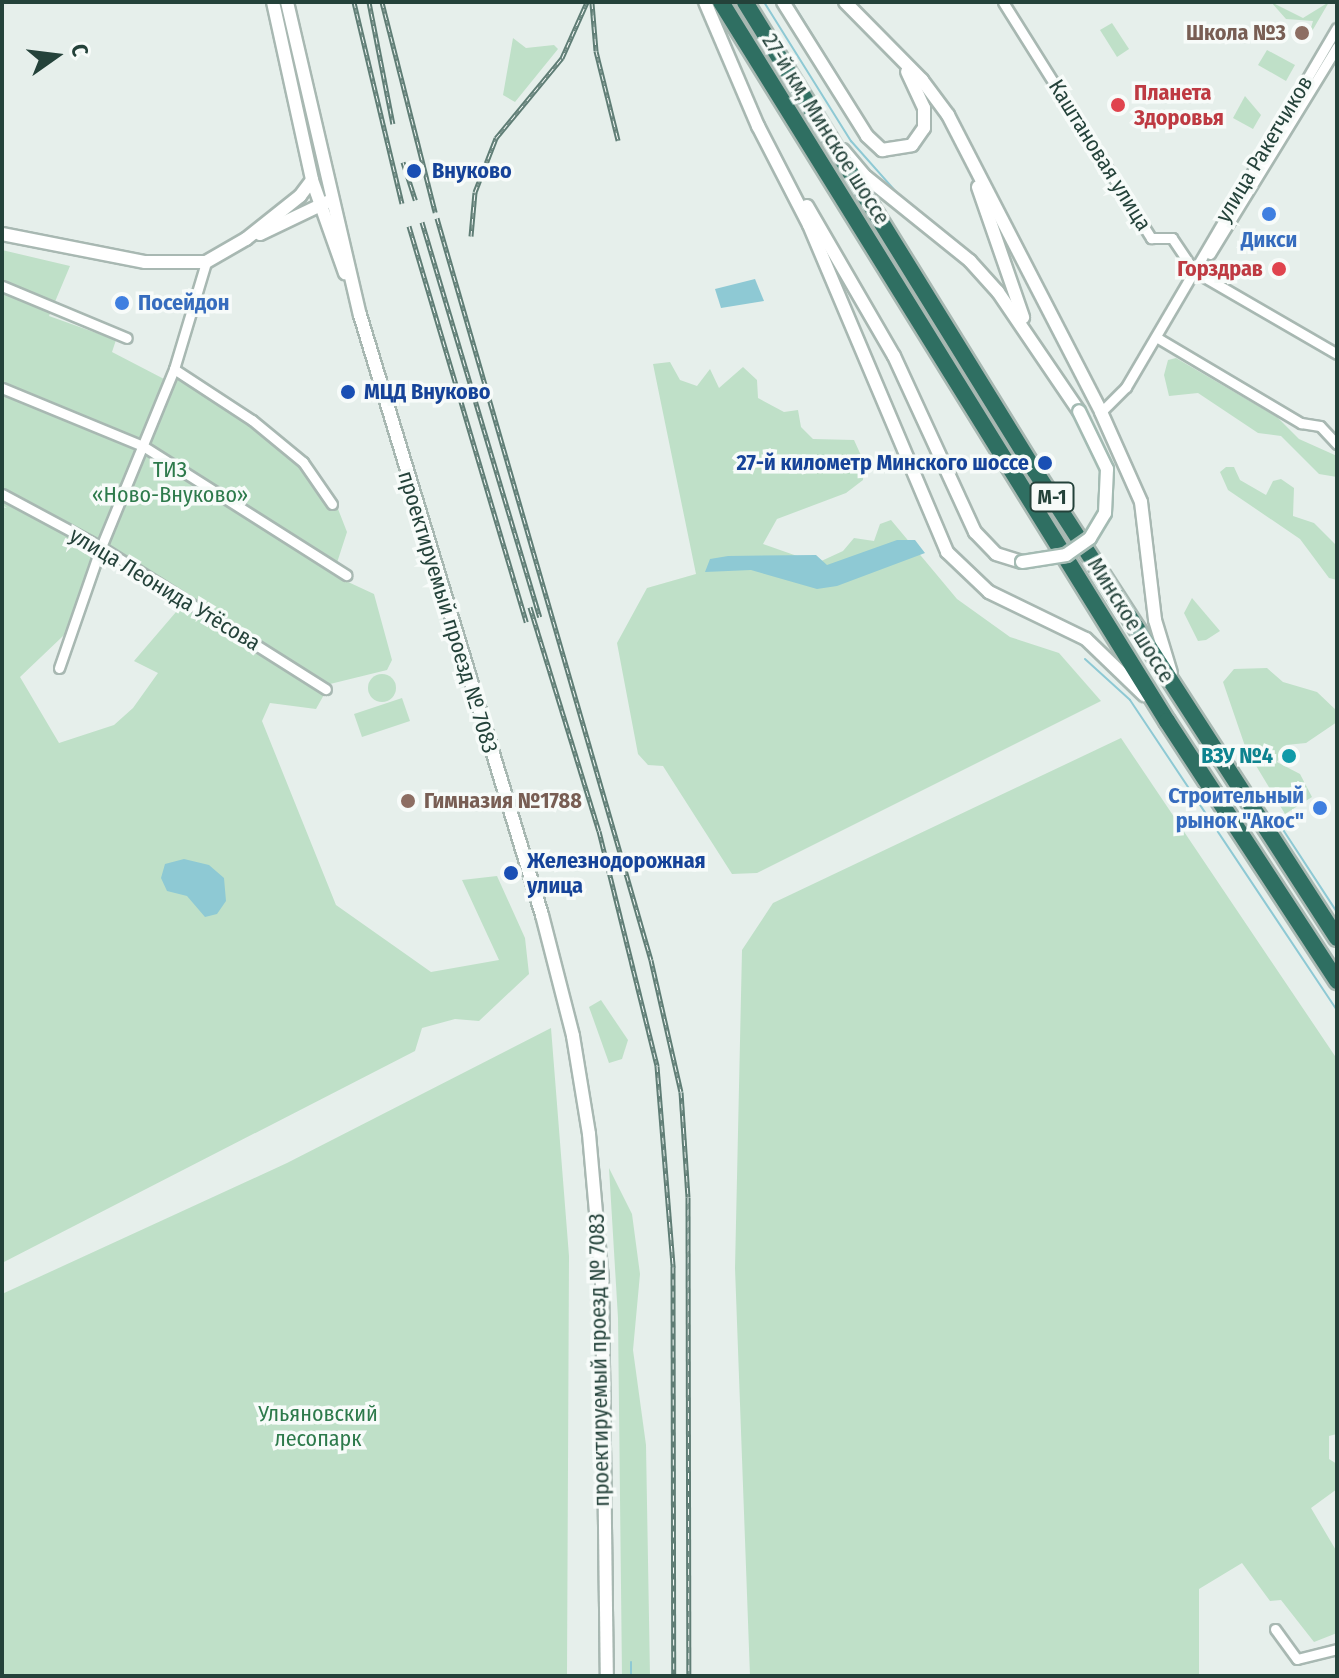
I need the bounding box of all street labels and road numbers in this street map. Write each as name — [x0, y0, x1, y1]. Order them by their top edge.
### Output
street label: 27-й км, Минское шоссе — [757, 29, 895, 229]
street label: улица Ракетчиков — [1210, 71, 1318, 227]
street label: Каштановая улица — [1043, 75, 1157, 235]
street label: проектируемый проезд № 7083 — [392, 468, 504, 756]
road number: М-1 — [1028, 481, 1076, 513]
street label: улица Леонида Утёсова — [65, 522, 265, 656]
street label: Минское шоссе — [1082, 553, 1180, 687]
street label: проектируемый проезд № 7083 — [583, 1213, 615, 1507]

